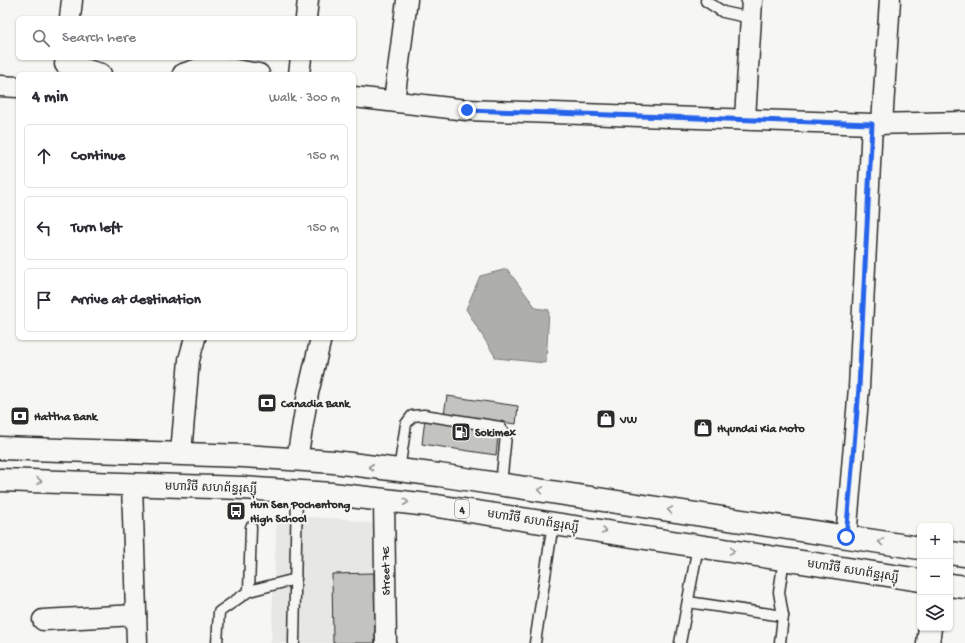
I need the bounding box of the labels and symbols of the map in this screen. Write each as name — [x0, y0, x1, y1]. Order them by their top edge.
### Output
route end — [458, 101, 476, 119]
bank icon: Canadia Bank — [256, 392, 278, 414]
place label: Canadia Bank — [280, 398, 351, 412]
bank icon: Hattha Bank — [9, 405, 31, 427]
shop icon: VW — [595, 408, 617, 430]
place label: Hattha Bank — [34, 411, 99, 425]
place label: VW — [619, 414, 638, 428]
shop icon: Hyundai Kia Moto — [692, 417, 714, 439]
fuel station icon: Sokimex — [450, 421, 472, 443]
place label: Hyundai Kia Moto — [717, 423, 805, 437]
place label: Sokimex — [475, 427, 516, 441]
one-way arrow — [368, 462, 374, 471]
one-way arrow — [36, 477, 42, 485]
street label: មហាវិថី សហព័ន្ធរុស្ស៊ី — [165, 478, 258, 499]
one-way arrow — [538, 486, 545, 495]
one-way arrow — [403, 497, 409, 506]
place label: Hun Sen Pochentong High School — [250, 499, 350, 527]
bus stop icon: Hun Sen Pochentong High School — [225, 500, 247, 522]
road number: 4 — [455, 500, 469, 518]
street label: មហាវិថី សហព័ន្ធរុស្ស៊ី — [486, 505, 580, 537]
one-way arrow — [667, 506, 673, 515]
one-way arrow — [601, 526, 607, 535]
route start — [837, 528, 855, 546]
one-way arrow — [878, 538, 885, 547]
street label: Street 7E — [380, 546, 394, 595]
one-way arrow — [729, 546, 736, 555]
street label: មហាវិថី សហព័ន្ធរុស្ស៊ី — [806, 555, 900, 587]

